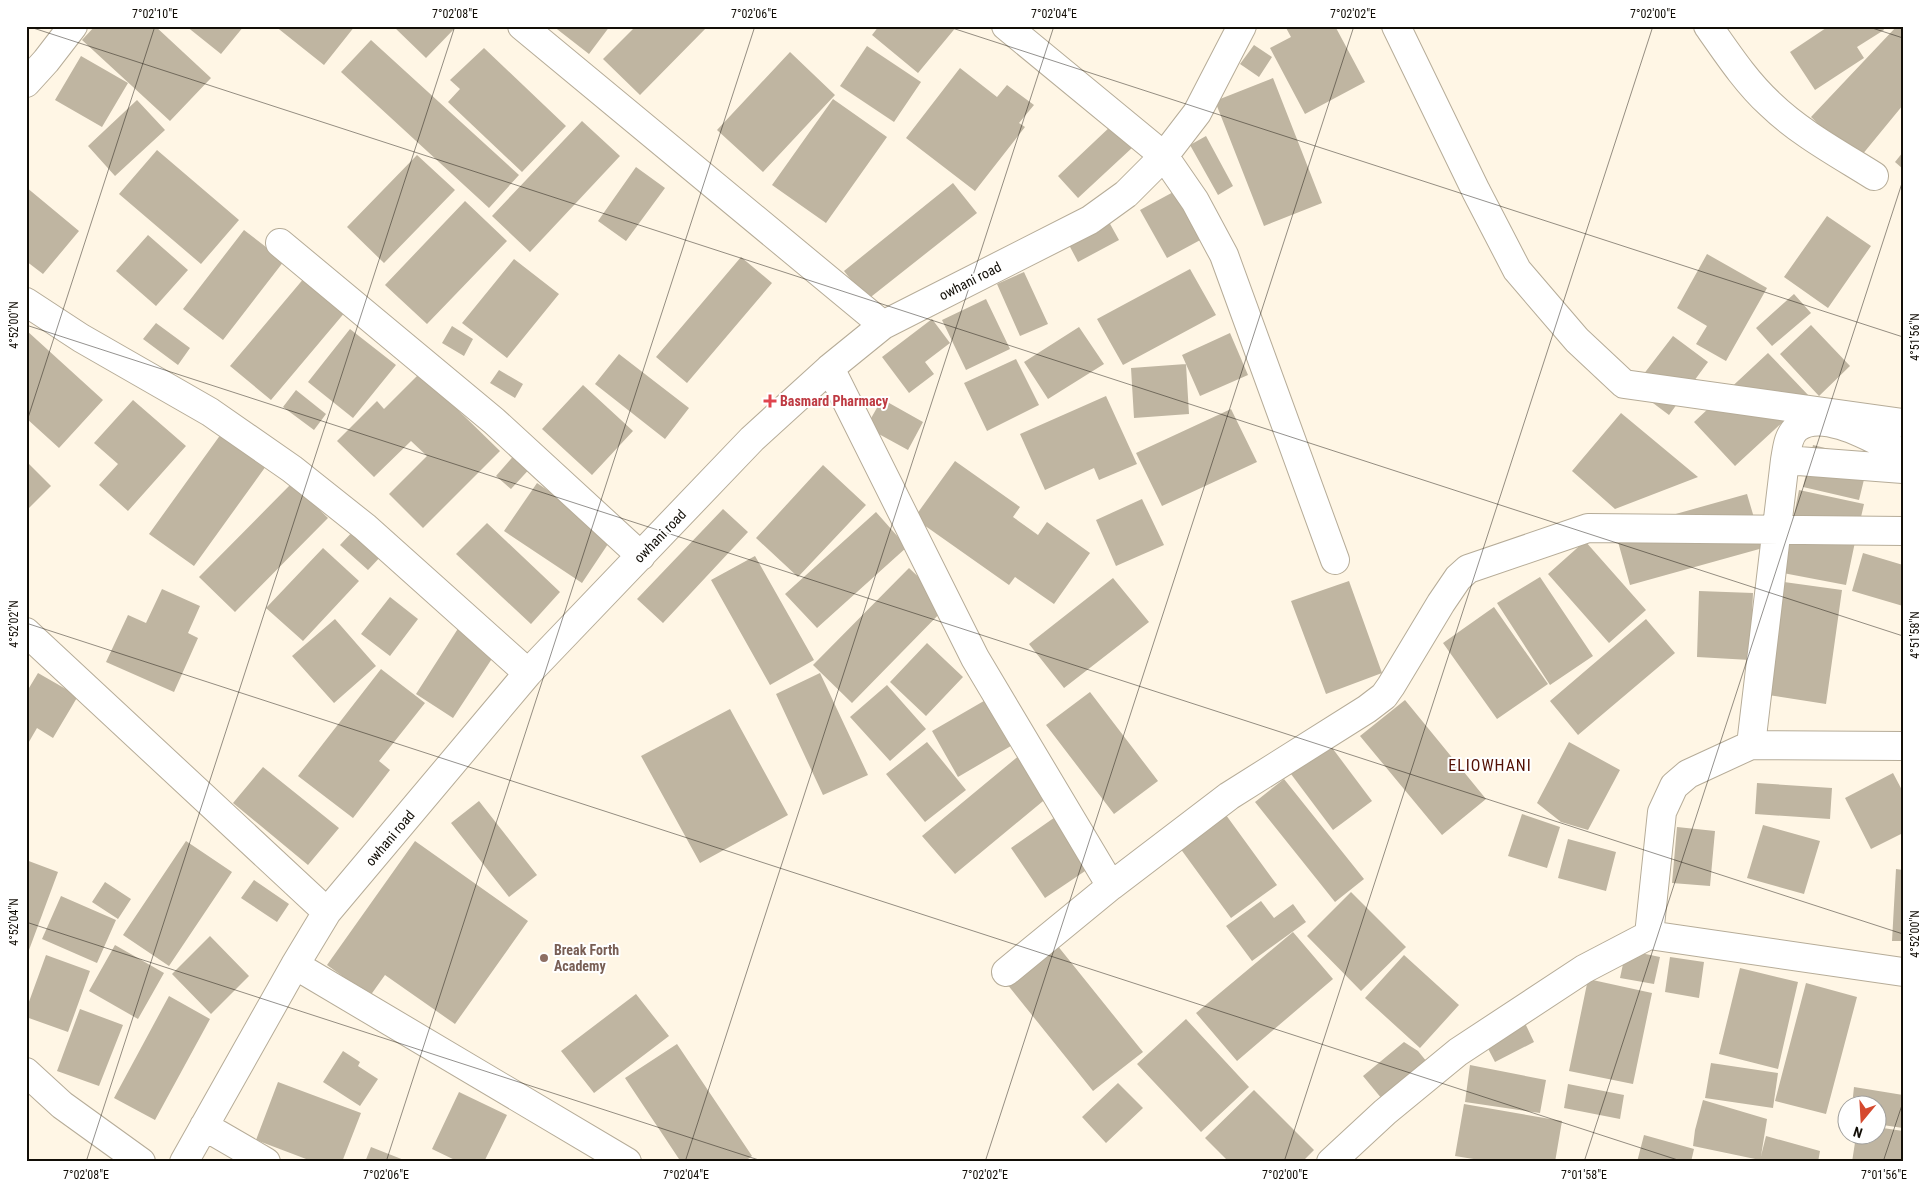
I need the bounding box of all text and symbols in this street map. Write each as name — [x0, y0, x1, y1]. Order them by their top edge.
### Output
text: 7°02'10"E — [132, 7, 178, 21]
text: 7°02'08"E — [432, 7, 478, 21]
text: 7°02'06"E — [731, 7, 777, 21]
text: 7°02'04"E — [1031, 7, 1077, 21]
text: 7°02'02"E — [1330, 7, 1376, 21]
text: 7°02'00"E — [1630, 7, 1676, 21]
street label: owhani road — [936, 259, 1004, 303]
text: 4°52'00"N — [7, 301, 21, 349]
text: 4°51'56"N — [1908, 313, 1922, 361]
place label: Basmard Pharmacy — [780, 393, 889, 409]
marker: Basmard Pharmacy — [764, 395, 776, 407]
street label: owhani road — [631, 506, 689, 566]
text: 4°52'02"N — [7, 600, 21, 648]
text: 4°51'58"N — [1908, 611, 1922, 659]
district label: ELIOWHANI — [1448, 756, 1532, 775]
street label: owhani road — [362, 807, 418, 869]
text: 4°52'04"N — [7, 898, 21, 946]
text: 4°52'00"N — [1908, 910, 1922, 958]
place label: Break Forth Academy — [554, 942, 619, 974]
marker: Break Forth Academy — [538, 952, 550, 964]
north arrow — [1836, 1096, 1886, 1146]
text: N — [1851, 1123, 1865, 1141]
text: 7°02'08"E — [63, 1168, 109, 1182]
text: 7°02'06"E — [363, 1168, 409, 1182]
text: 7°02'04"E — [663, 1168, 709, 1182]
text: 7°02'02"E — [962, 1168, 1008, 1182]
text: 7°02'00"E — [1262, 1168, 1308, 1182]
text: 7°01'58"E — [1561, 1168, 1607, 1182]
text: 7°01'56"E — [1861, 1168, 1907, 1182]

